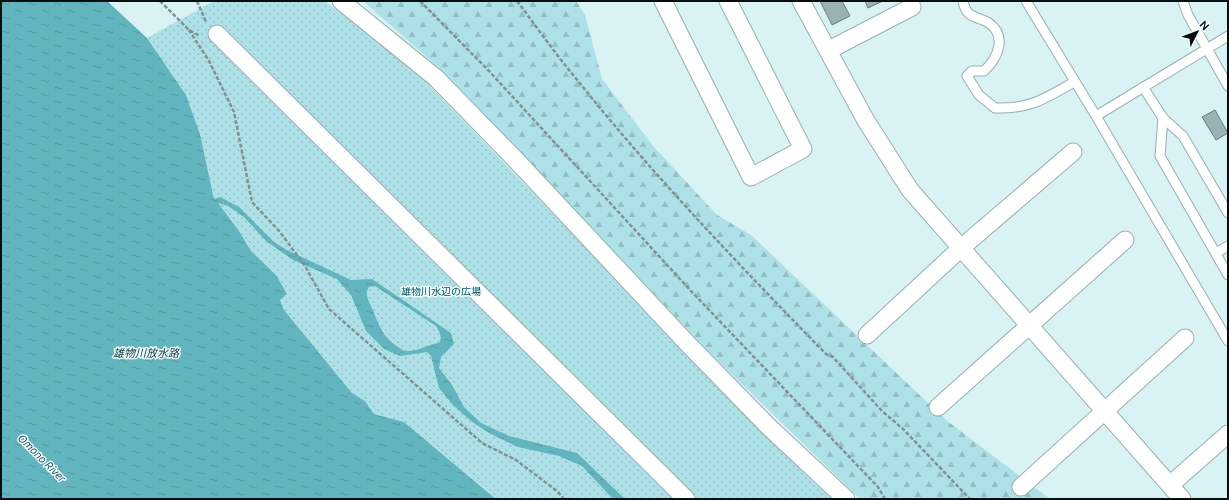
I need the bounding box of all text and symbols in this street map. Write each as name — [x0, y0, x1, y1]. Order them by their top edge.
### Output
north arrow — [1177, 12, 1217, 52]
text: N — [1197, 18, 1212, 32]
park label: 雄物川水辺の広場 — [401, 286, 481, 297]
water label: 雄物川放水路 — [113, 347, 180, 359]
water label: Omono River — [16, 432, 69, 485]

